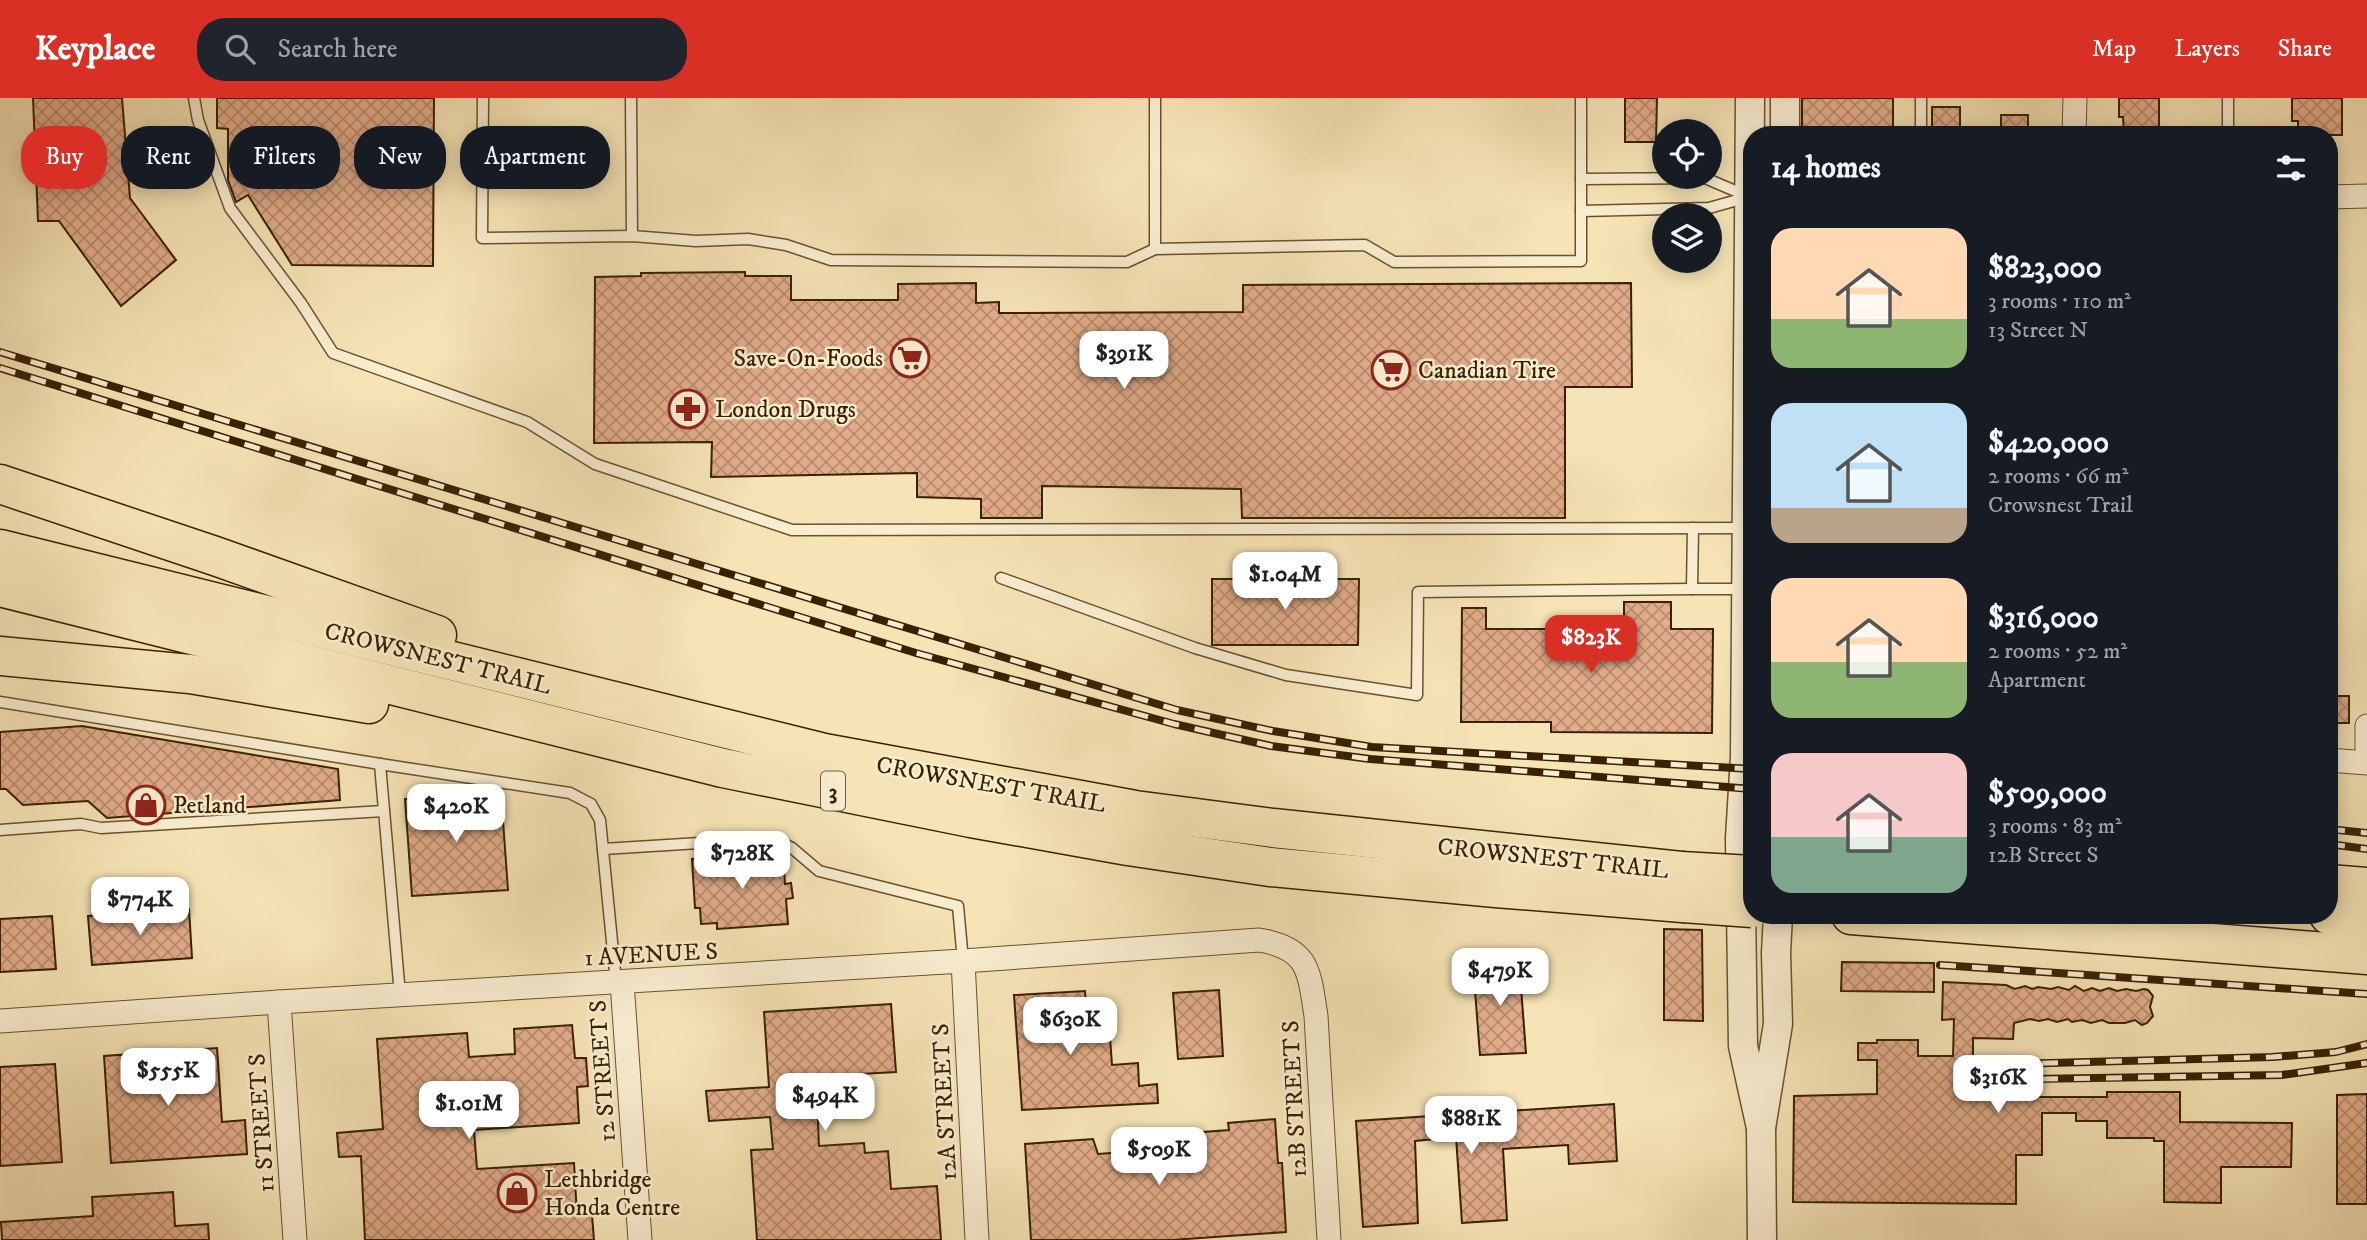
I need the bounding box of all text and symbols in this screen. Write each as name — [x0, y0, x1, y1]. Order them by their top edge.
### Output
search box — [197, 18, 687, 81]
text: Keyplace — [35, 29, 155, 70]
icon: search — [221, 30, 259, 68]
text: Search here — [277, 33, 398, 66]
text: Map — [2092, 34, 2136, 64]
text: Layers — [2174, 34, 2240, 64]
text: Share — [2278, 34, 2332, 64]
map controls — [1652, 119, 1722, 273]
button: locate — [1652, 119, 1722, 189]
chip: Buy — [21, 126, 107, 189]
chip: Rent — [121, 126, 215, 189]
chip: Filters — [229, 126, 340, 189]
chip: New — [354, 126, 446, 189]
chip: Apartment — [460, 126, 610, 189]
icon: filters — [2272, 149, 2310, 187]
text: 14 homes — [1771, 150, 1881, 187]
button: layers — [1652, 203, 1722, 273]
text: $823,000 — [1988, 250, 2102, 287]
icon: home — [1827, 256, 1911, 340]
text: 3 rooms · 110 m² — [1988, 287, 2131, 316]
text: 13 Street N — [1988, 316, 2088, 345]
pin: $391K — [1075, 331, 1173, 391]
supermarket icon: Save-On-Foods — [889, 337, 931, 379]
text: $391K — [1095, 339, 1153, 368]
place label: Save-On-Foods — [734, 344, 883, 374]
supermarket icon: Canadian Tire — [1370, 349, 1412, 391]
place label: Canadian Tire — [1418, 356, 1556, 386]
pharmacy icon: London Drugs — [667, 388, 709, 430]
place label: London Drugs — [715, 395, 856, 425]
text: $420,000 — [1988, 425, 2109, 462]
icon: home — [1827, 431, 1911, 515]
text: 2 rooms · 66 m² — [1988, 462, 2128, 491]
text: Crowsnest Trail — [1988, 491, 2133, 520]
pin: $1.04M — [1228, 552, 1342, 612]
text: $1.04M — [1248, 560, 1322, 589]
text: $316,000 — [1988, 600, 2099, 637]
icon: home — [1827, 606, 1911, 690]
street label: CROWSNEST TRAIL — [321, 616, 554, 702]
pin: $823K — [1542, 616, 1640, 675]
text: $823K — [1561, 623, 1621, 652]
text: 2 rooms · 52 m² — [1988, 637, 2127, 666]
text: Apartment — [1988, 666, 2086, 695]
street label: CROWSNEST TRAIL — [874, 750, 1108, 820]
road number: 3 — [821, 772, 845, 810]
text: $509,000 — [1988, 775, 2107, 812]
icon: home — [1827, 781, 1911, 865]
shop icon: Petland — [125, 784, 167, 826]
pin: $420K — [407, 784, 505, 844]
place label: Petland — [173, 791, 246, 821]
text: $420K — [423, 792, 489, 821]
text: 3 rooms · 83 m² — [1988, 812, 2122, 841]
pin: $728K — [693, 832, 791, 891]
street label: CROWSNEST TRAIL — [1436, 832, 1670, 886]
text: $728K — [710, 839, 774, 868]
text: 12B Street S — [1988, 841, 2099, 870]
pin: $774K — [91, 878, 189, 937]
text: $774K — [107, 885, 173, 914]
street label: 1 AVENUE S — [583, 937, 719, 973]
pin: $479K — [1451, 948, 1549, 1008]
text: $479K — [1468, 956, 1532, 985]
pin: $630K — [1021, 998, 1119, 1057]
street label: 12 STREET S — [583, 999, 623, 1143]
text: $630K — [1039, 1005, 1101, 1034]
street label: 12B STREET S — [1276, 1019, 1314, 1178]
street label: 12A STREET S — [926, 1022, 964, 1181]
pin: $555K — [119, 1048, 217, 1108]
street label: 11 STREET S — [242, 1052, 282, 1194]
text: $555K — [136, 1056, 200, 1085]
pin: $316K — [1949, 1056, 2047, 1115]
text: $316K — [1969, 1063, 2027, 1092]
pin: $494K — [776, 1074, 874, 1133]
text: $494K — [792, 1081, 858, 1110]
pin: $1.01M — [412, 1082, 526, 1141]
text: $1.01M — [435, 1089, 503, 1118]
pin: $881K — [1422, 1096, 1520, 1156]
text: $881K — [1441, 1104, 1501, 1133]
pin: $509K — [1110, 1128, 1208, 1187]
text: $509K — [1127, 1135, 1191, 1164]
place label: Lethbridge Honda Centre — [544, 1165, 680, 1223]
shop icon: Lethbridge Honda Centre — [496, 1172, 538, 1214]

